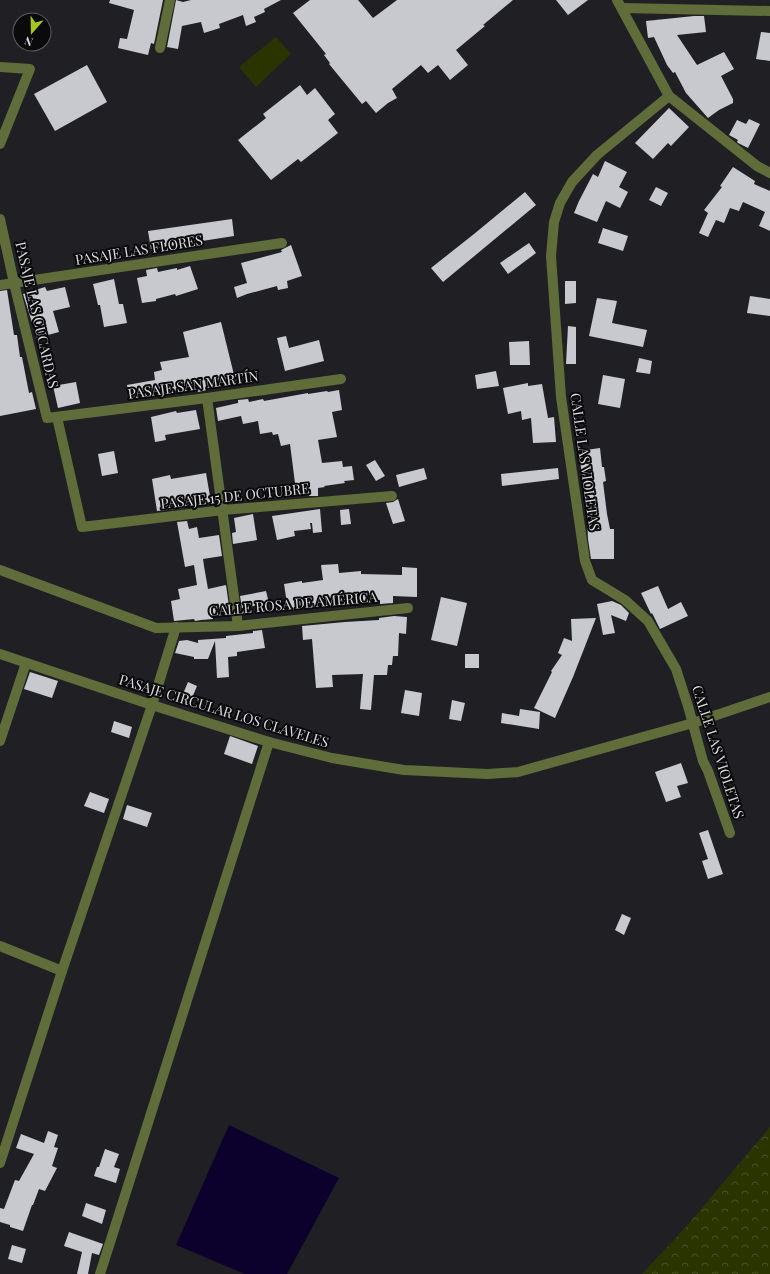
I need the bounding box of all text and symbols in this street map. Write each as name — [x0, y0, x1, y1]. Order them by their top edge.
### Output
north arrow — [12, 12, 52, 52]
text: N — [22, 33, 35, 50]
street label: PASAJE LAS FLORES — [74, 230, 204, 269]
street label: PASAJE LAS CUCARDAS — [11, 240, 64, 390]
street label: PASAJE SAN MARTÍN — [126, 366, 260, 403]
street label: CALLE LAS VIOLETAS — [566, 392, 605, 532]
street label: PASAJE 15 DE OCTUBRE — [159, 478, 310, 513]
street label: CALLE ROSA DE AMÉRICA — [208, 587, 378, 620]
street label: PASAJE CIRCULAR LOS CLAVELES — [117, 670, 331, 752]
street label: CALLE LAS VIOLETAS — [688, 683, 749, 821]

